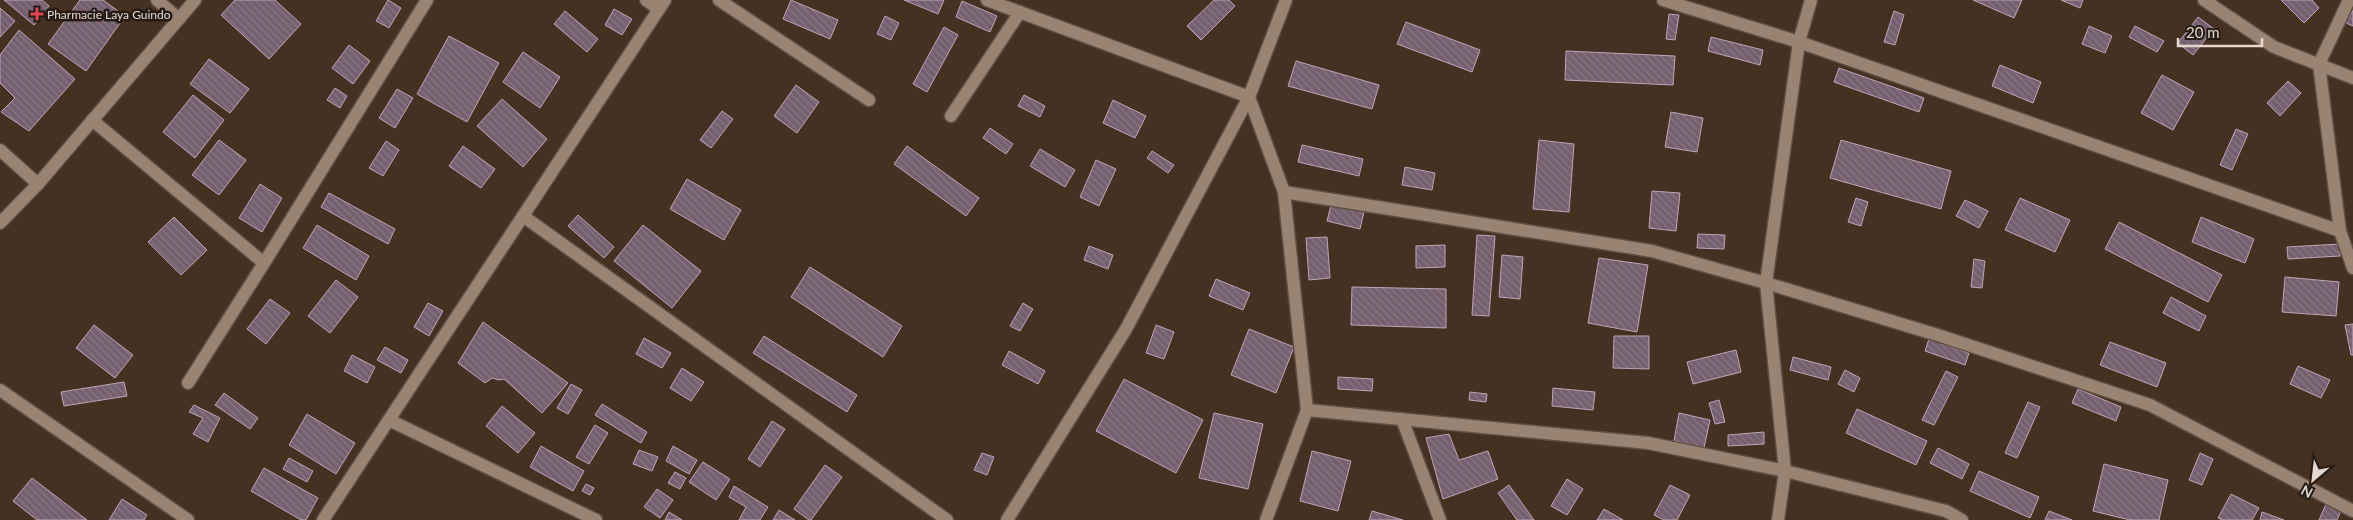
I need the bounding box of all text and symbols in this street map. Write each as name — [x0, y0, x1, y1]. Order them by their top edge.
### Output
place label: Pharmacie Laya Guindo — [47, 7, 171, 22]
marker: Pharmacie Laya Guindo — [31, 8, 43, 20]
scale bar — [2178, 15, 2262, 47]
text: 20 m — [2186, 23, 2220, 41]
north arrow — [2288, 455, 2338, 505]
text: N — [2298, 482, 2315, 502]

